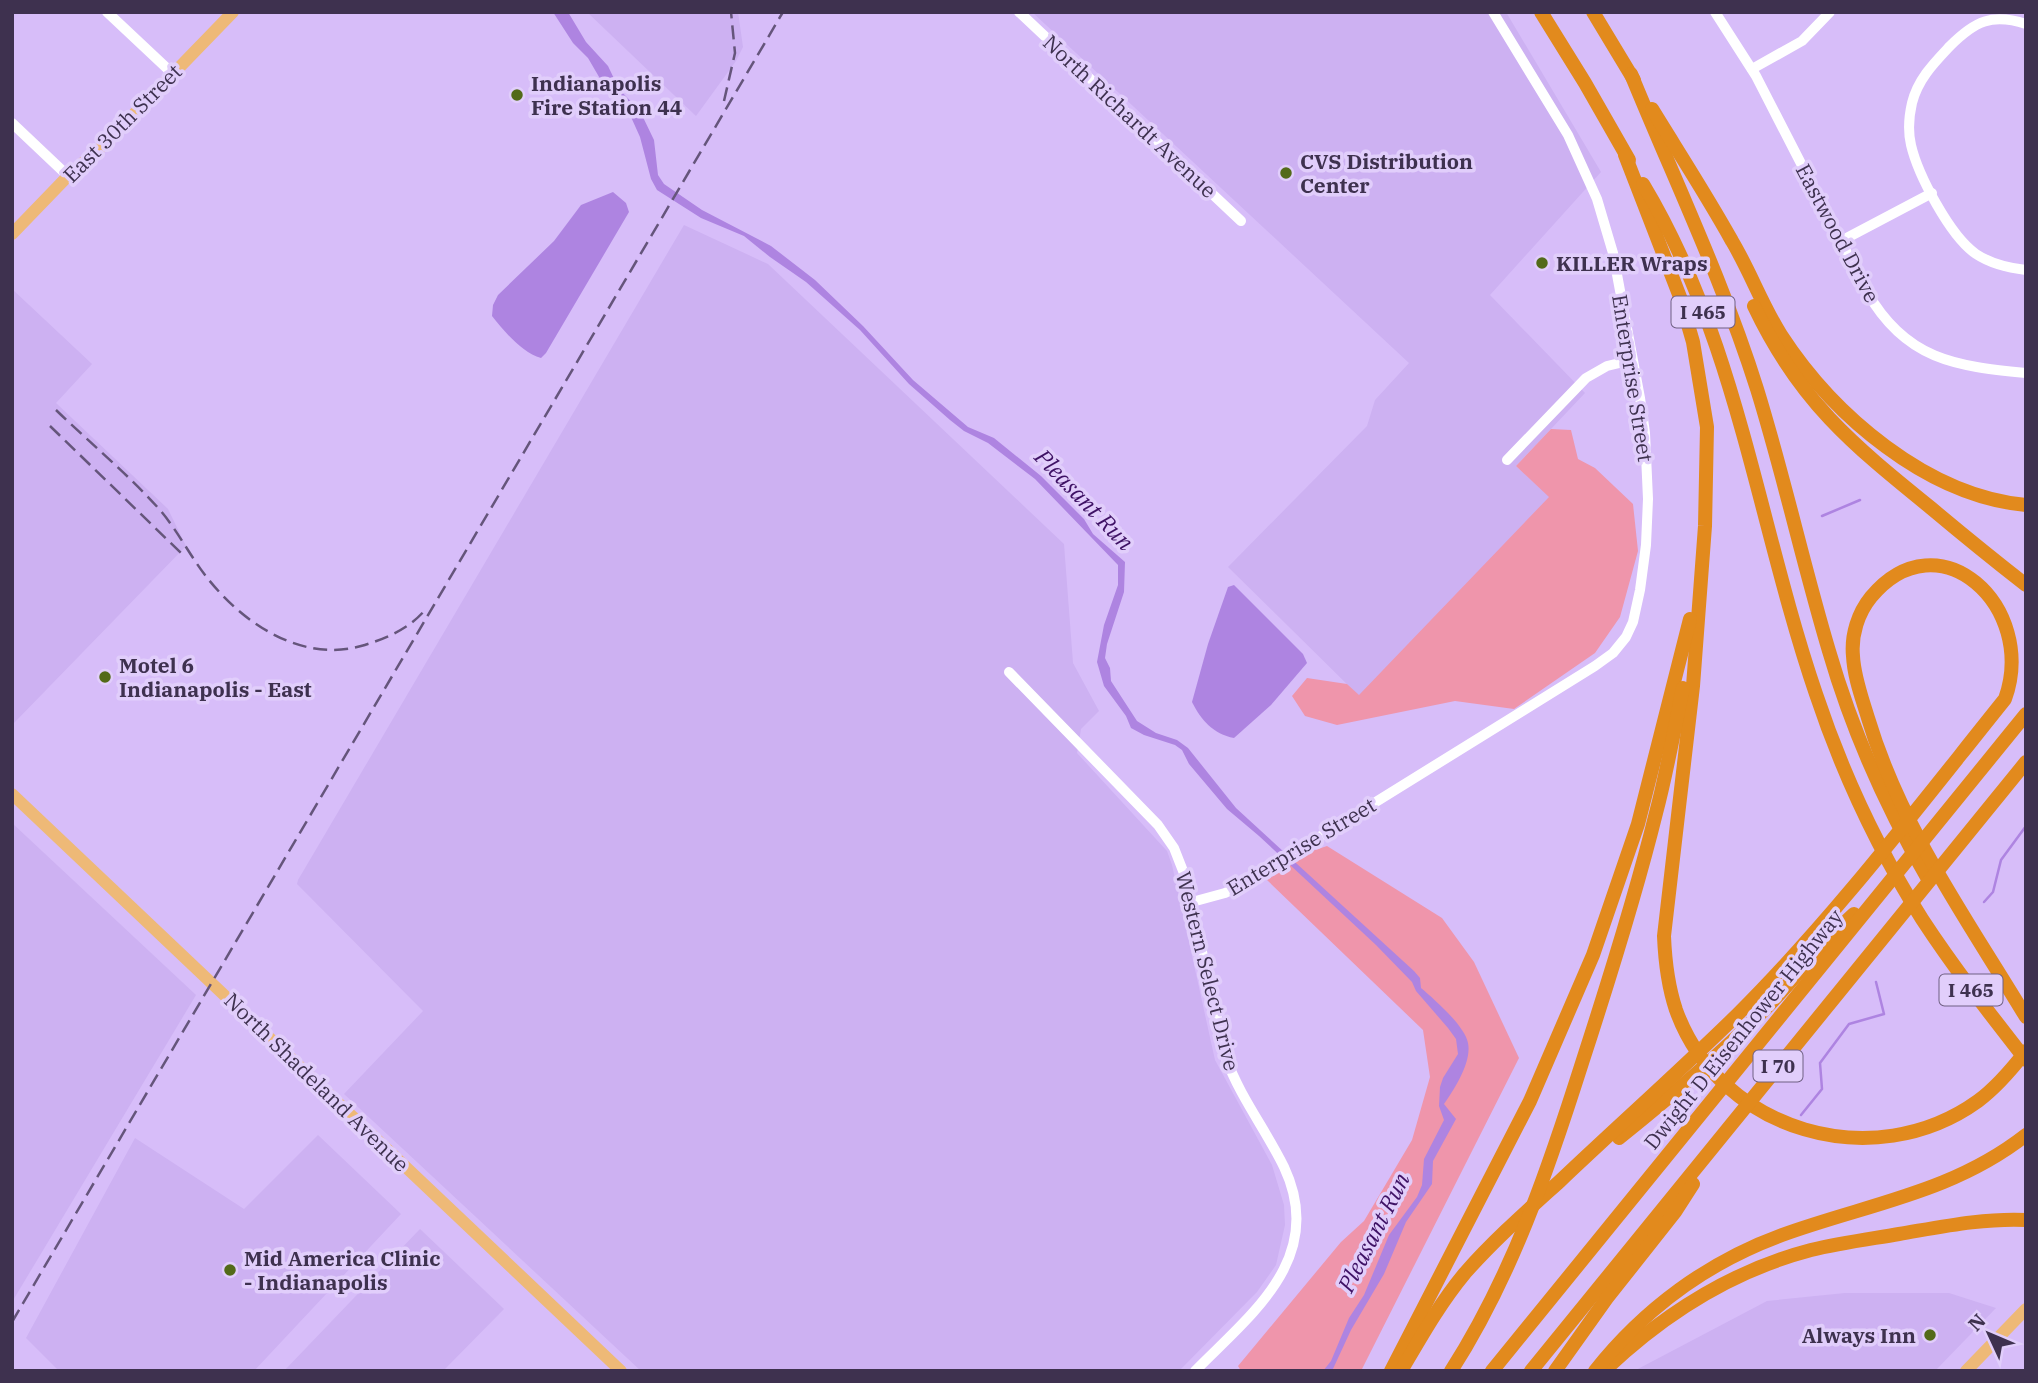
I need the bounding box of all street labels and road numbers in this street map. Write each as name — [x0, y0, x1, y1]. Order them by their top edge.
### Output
street label: North Richardt Avenue — [1037, 28, 1223, 204]
street label: East 30th Street — [57, 58, 187, 188]
street label: Eastwood Drive — [1790, 159, 1886, 307]
street label: Enterprise Street — [1606, 292, 1660, 464]
road number: I 465 — [1672, 296, 1734, 328]
street label: Enterprise Street — [1221, 790, 1381, 902]
street label: Western Select Drive — [1170, 868, 1246, 1074]
street label: Dwight D Eisenhower Highway — [1637, 902, 1849, 1155]
road number: I 465 — [1940, 974, 2002, 1006]
street label: North Shadeland Avenue — [219, 986, 415, 1178]
road number: I 70 — [1754, 1050, 1802, 1082]

